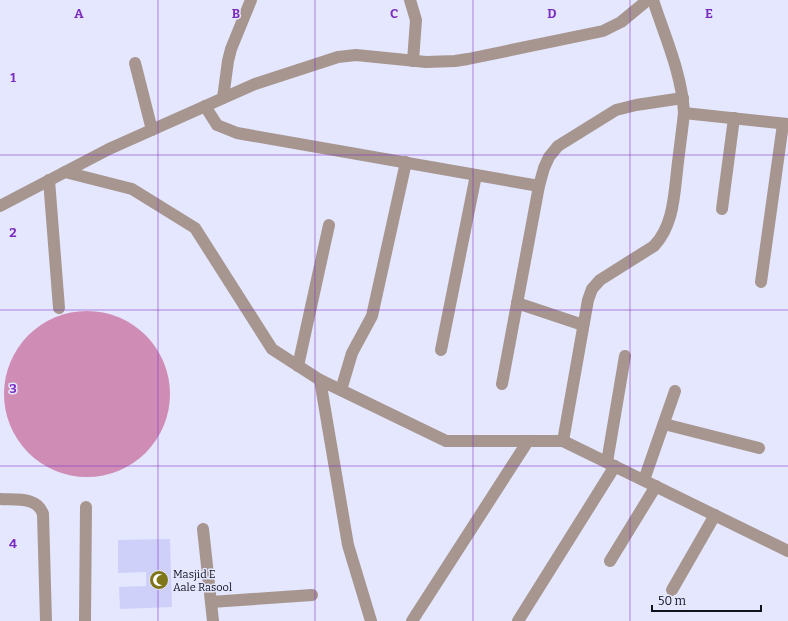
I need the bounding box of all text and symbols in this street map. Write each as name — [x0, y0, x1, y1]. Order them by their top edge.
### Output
text: A — [74, 6, 84, 21]
text: B — [232, 6, 240, 21]
text: C — [390, 6, 398, 21]
text: D — [547, 6, 557, 21]
text: E — [705, 6, 713, 21]
text: 1 — [10, 70, 16, 85]
text: 2 — [9, 225, 17, 240]
text: 3 — [9, 381, 17, 396]
text: 4 — [9, 536, 17, 551]
place label: Masjid E Aale Rasool — [173, 568, 232, 594]
mosque icon: Masjid E Aale Rasool — [148, 569, 170, 591]
scale bar — [652, 587, 761, 613]
text: 50 m — [658, 594, 687, 608]

